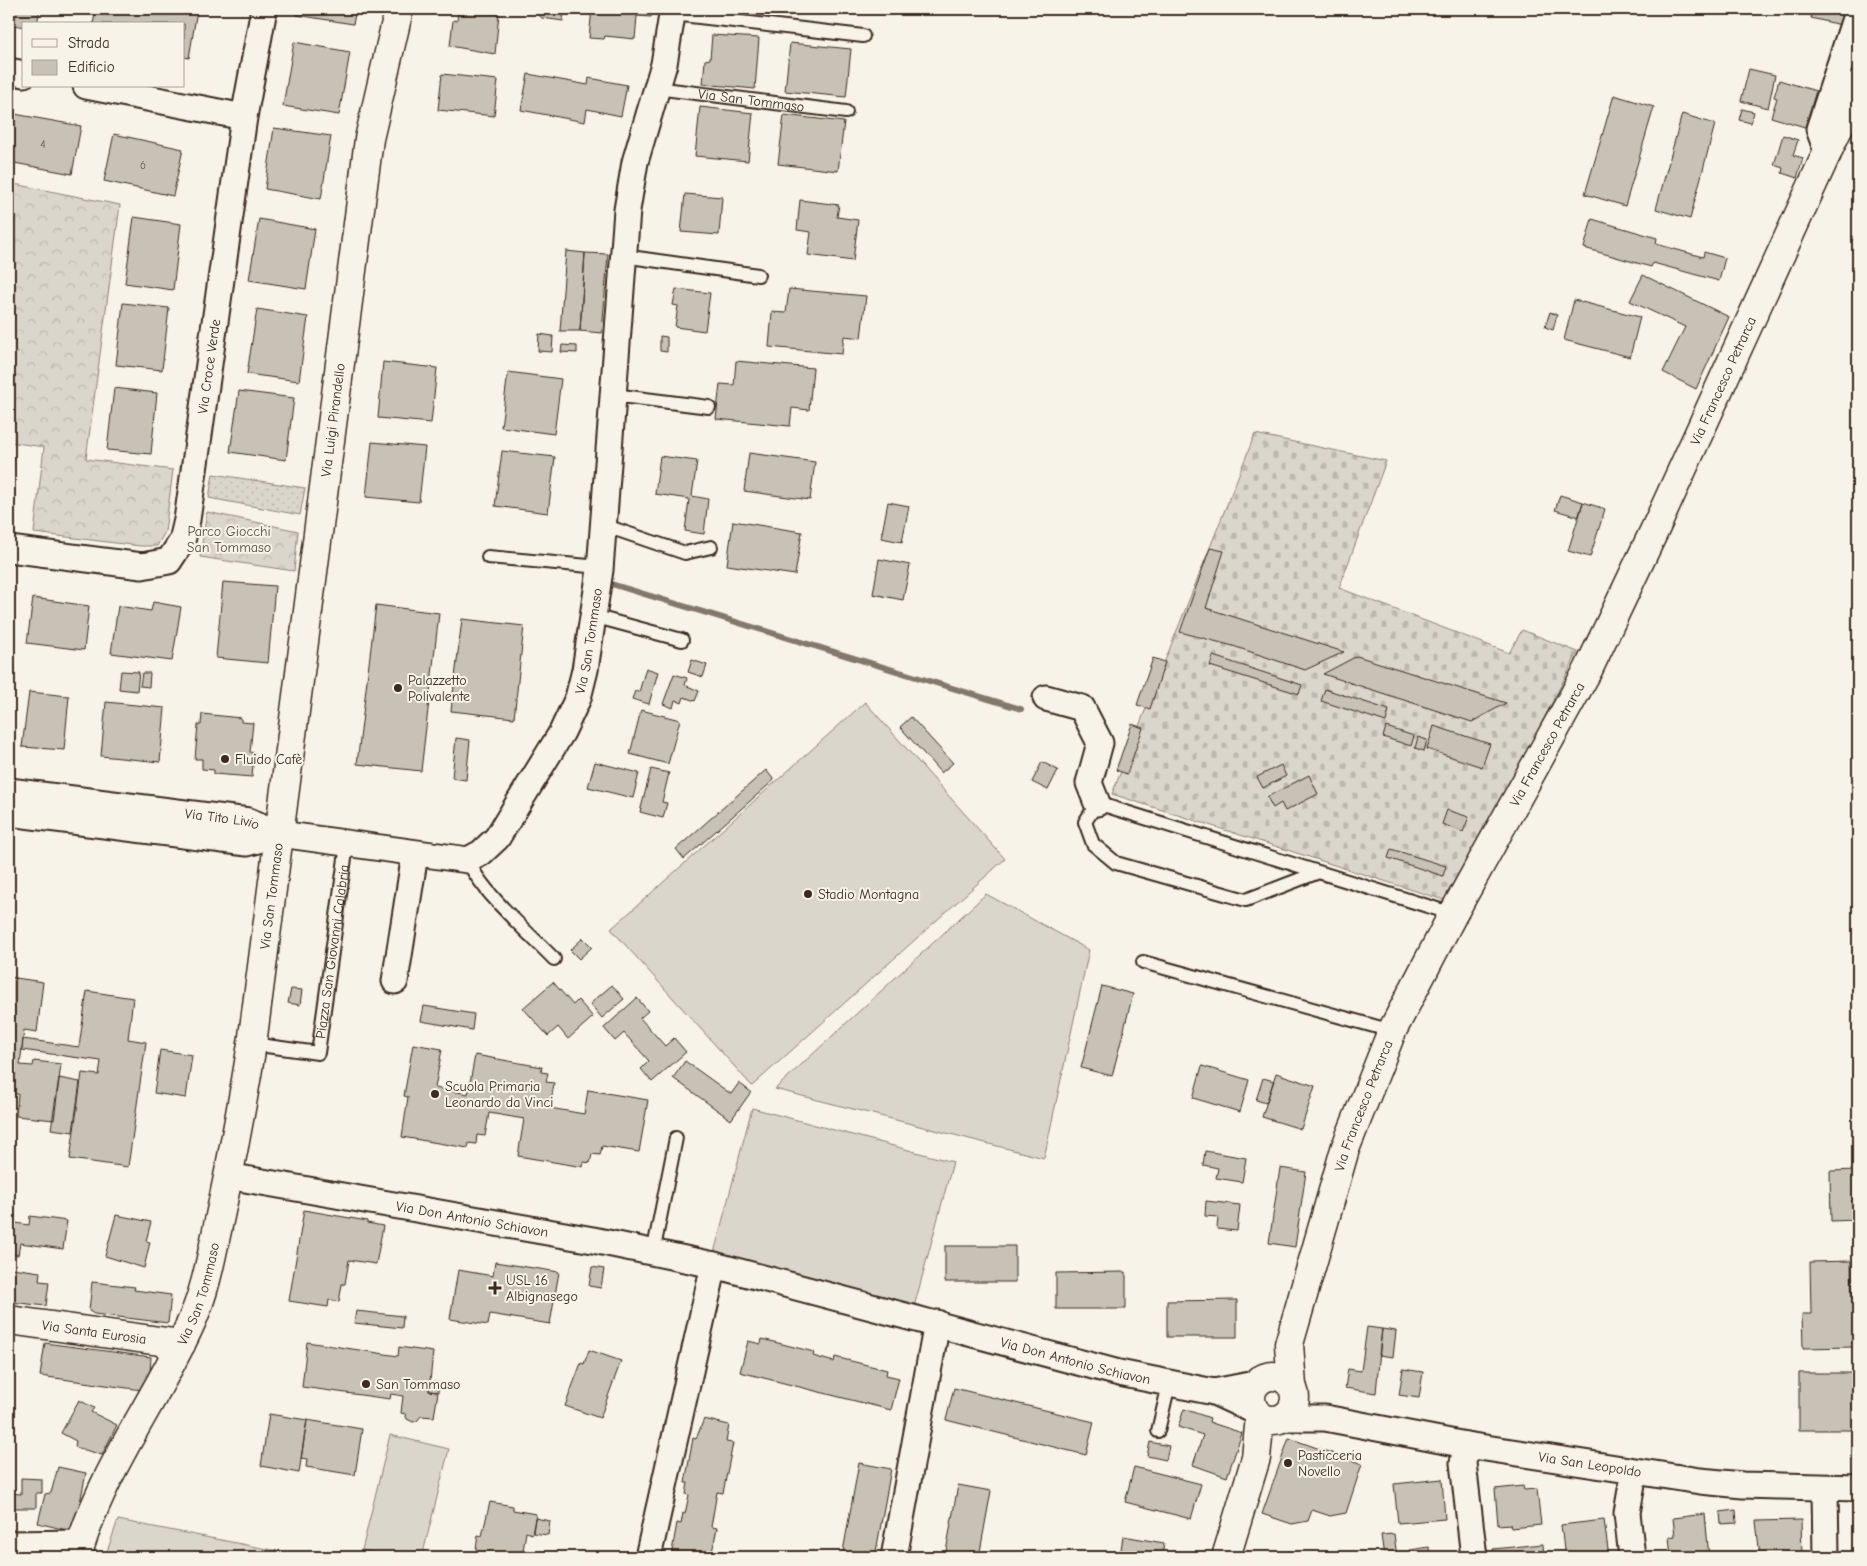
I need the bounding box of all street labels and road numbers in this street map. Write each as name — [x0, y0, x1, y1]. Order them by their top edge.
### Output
street label: Via San Tommaso — [697, 85, 805, 115]
street label: Via Francesco Petrarca — [1686, 314, 1760, 448]
street label: Via Croce Verde — [194, 318, 224, 415]
street label: Via Luigi Pirandello — [317, 362, 348, 478]
street label: Via San Tommaso — [571, 587, 606, 696]
street label: Via Francesco Petrarca — [1506, 679, 1588, 809]
street label: Via Tito Livio — [184, 805, 262, 833]
street label: Via San Tommaso — [256, 842, 286, 950]
street label: Piazza San Giovanni Calabria — [312, 863, 353, 1040]
street label: Via Francesco Petrarca — [1331, 1037, 1396, 1173]
street label: Via Don Antonio Schiavon — [395, 1197, 550, 1241]
street label: Via San Tommaso — [173, 1241, 223, 1348]
street label: Via Santa Eurosia — [41, 1316, 148, 1348]
street label: Via Don Antonio Schiavon — [998, 1333, 1152, 1388]
street label: Via San Leopoldo — [1537, 1448, 1643, 1480]

